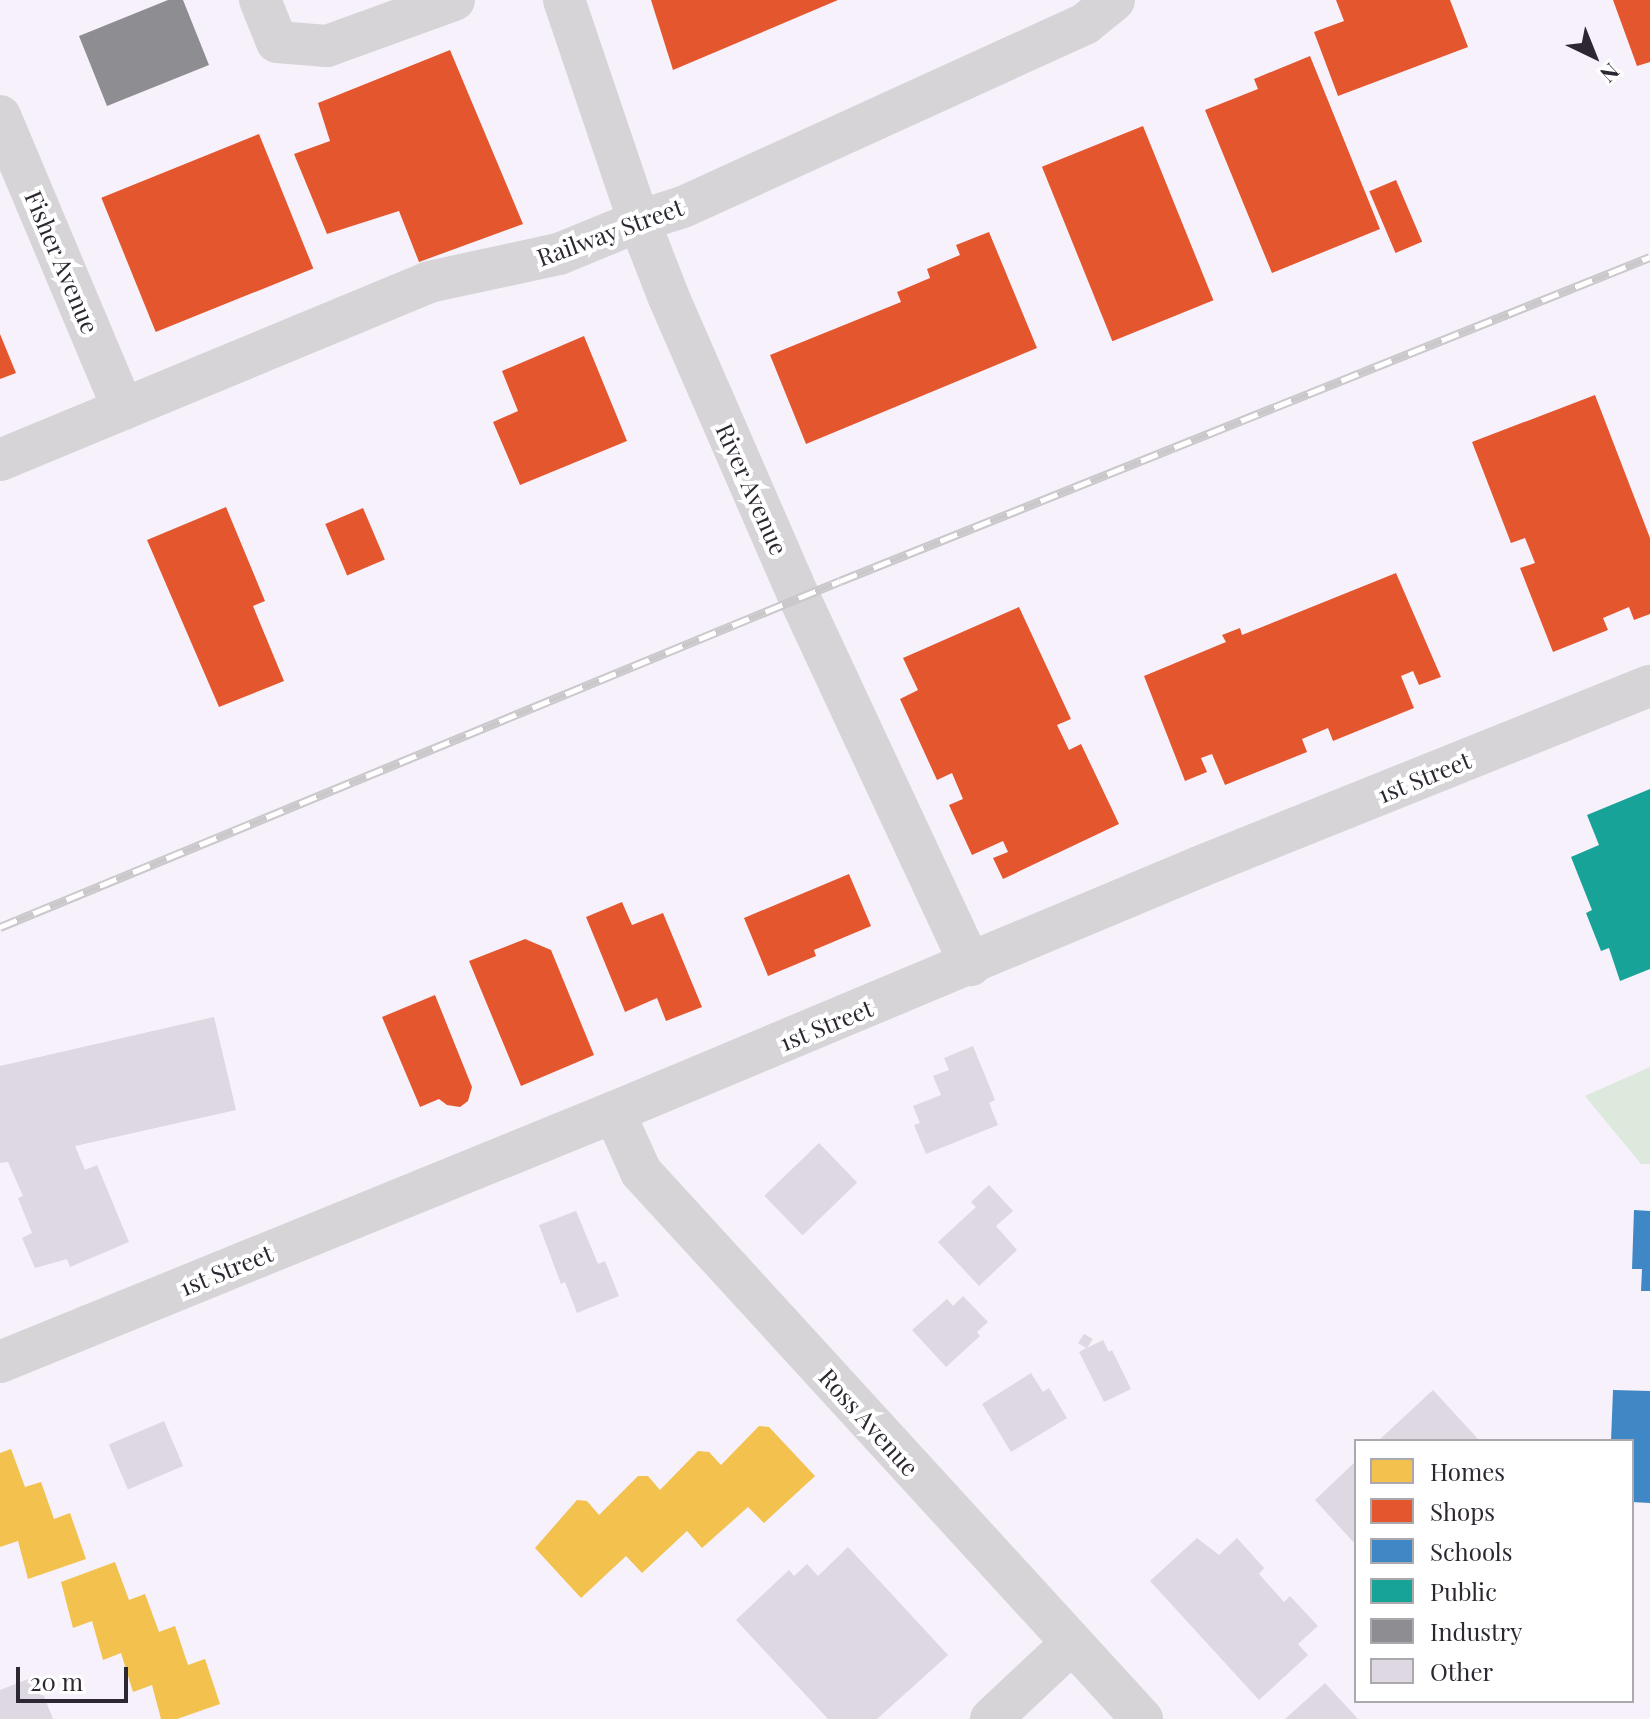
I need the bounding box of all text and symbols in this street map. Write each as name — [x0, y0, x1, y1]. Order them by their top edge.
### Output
north arrow — [1554, 16, 1634, 96]
text: N — [1594, 57, 1626, 90]
street label: Fisher Avenue — [19, 186, 105, 338]
street label: Railway Street — [533, 192, 687, 272]
street label: River Avenue — [710, 418, 794, 560]
street label: 1st Street — [1373, 745, 1475, 809]
street label: 1st Street — [775, 993, 877, 1057]
street label: 1st Street — [175, 1238, 277, 1302]
street label: Ross Avenue — [813, 1362, 925, 1482]
legend — [1354, 1439, 1634, 1703]
text: Homes — [1430, 1455, 1505, 1487]
text: Shops — [1430, 1495, 1495, 1527]
text: Schools — [1430, 1535, 1512, 1567]
text: Public — [1430, 1575, 1497, 1607]
text: Industry — [1430, 1615, 1522, 1647]
scale bar — [20, 1651, 132, 1701]
text: Other — [1430, 1655, 1493, 1687]
text: 20 m — [30, 1665, 83, 1697]

